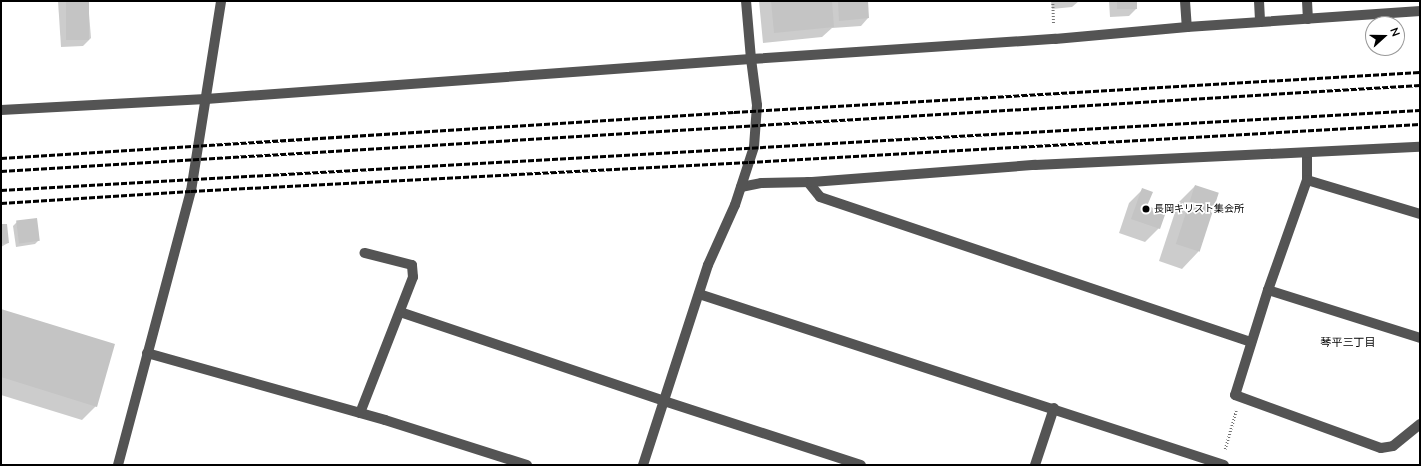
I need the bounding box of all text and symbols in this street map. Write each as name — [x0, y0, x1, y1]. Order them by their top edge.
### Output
north arrow — [1365, 16, 1405, 56]
text: N — [1387, 26, 1403, 38]
place label: 長岡キリスト集会所 — [1154, 203, 1244, 215]
marker: 長岡キリスト集会所 — [1141, 204, 1151, 214]
district label: 琴平三丁目 — [1321, 335, 1375, 349]

